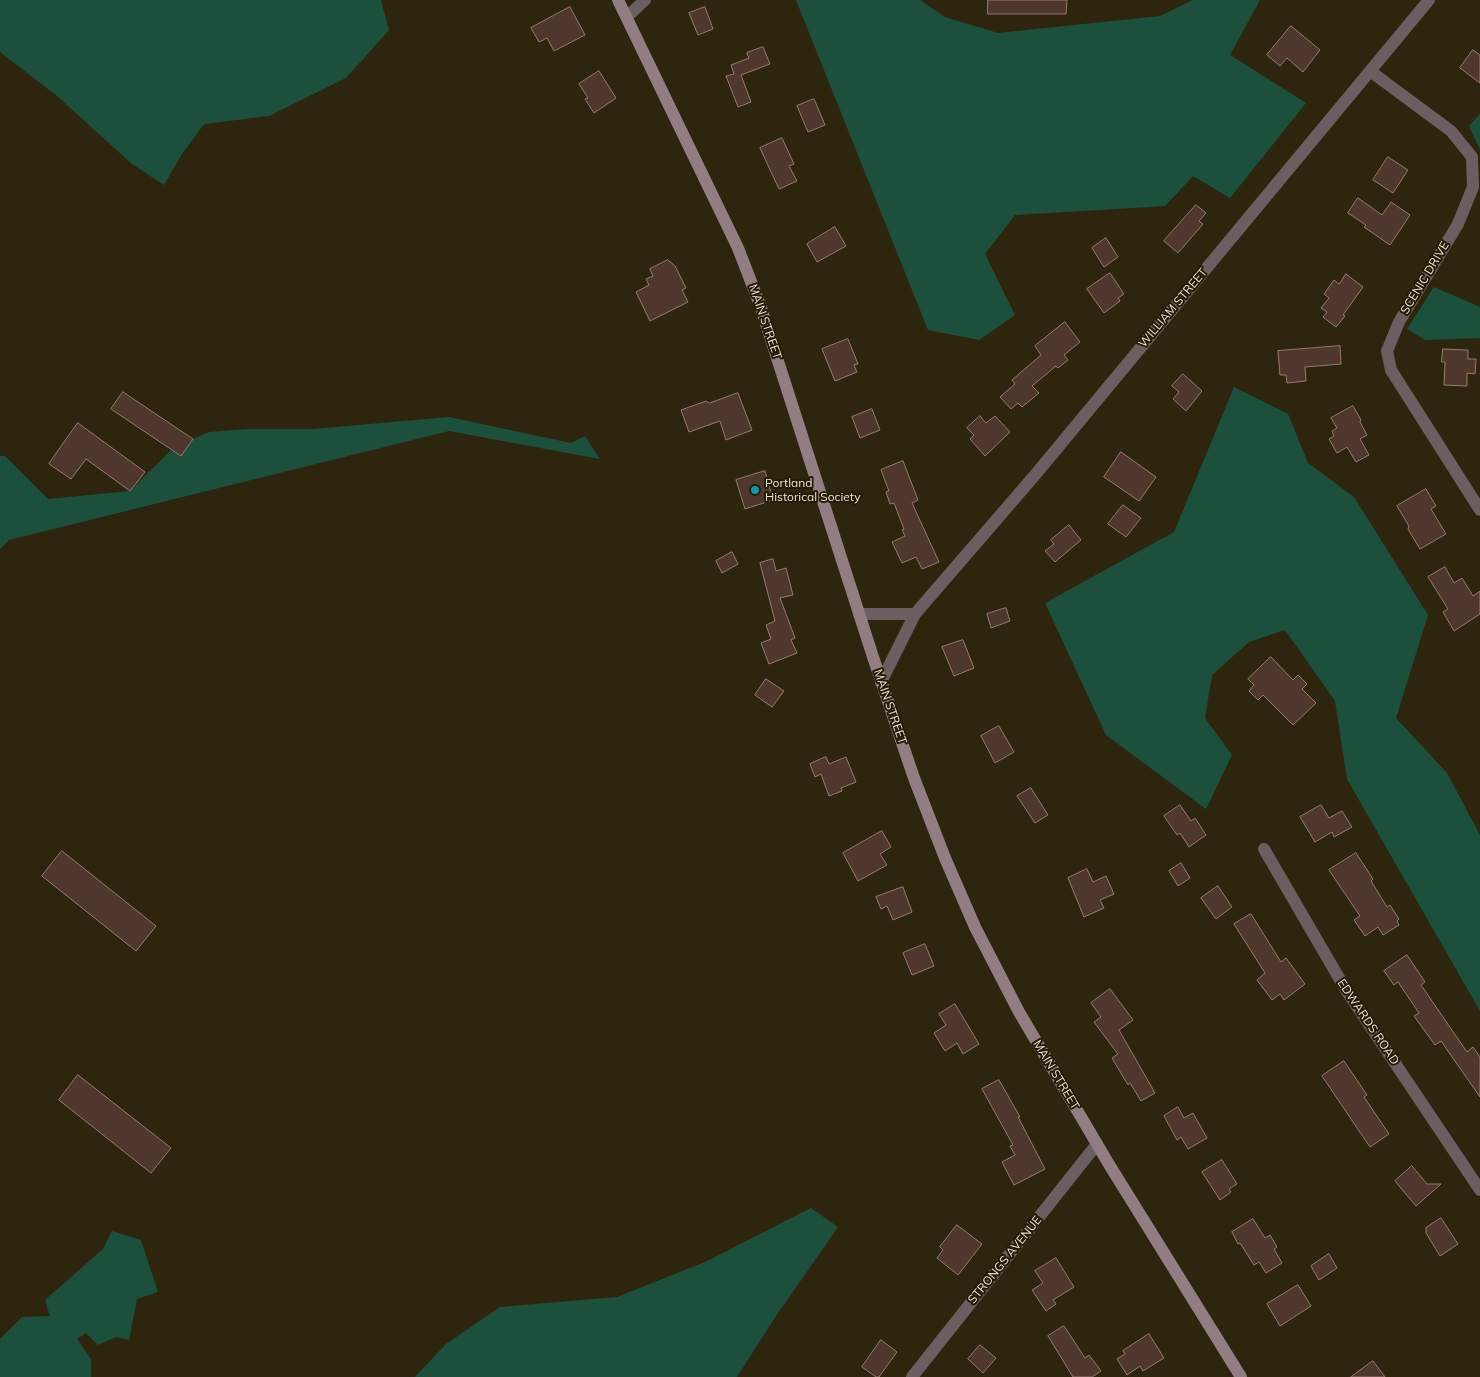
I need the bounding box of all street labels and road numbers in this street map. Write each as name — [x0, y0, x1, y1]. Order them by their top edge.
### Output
street label: SCENIC DRIVE — [1398, 239, 1452, 317]
street label: WILLIAM STREET — [1136, 265, 1210, 351]
street label: MAIN STREET — [745, 283, 785, 361]
street label: MAIN STREET — [870, 668, 910, 746]
street label: EDWARDS ROAD — [1334, 976, 1402, 1068]
street label: MAIN STREET — [1030, 1038, 1082, 1112]
street label: STRONGS AVENUE — [965, 1213, 1045, 1307]

